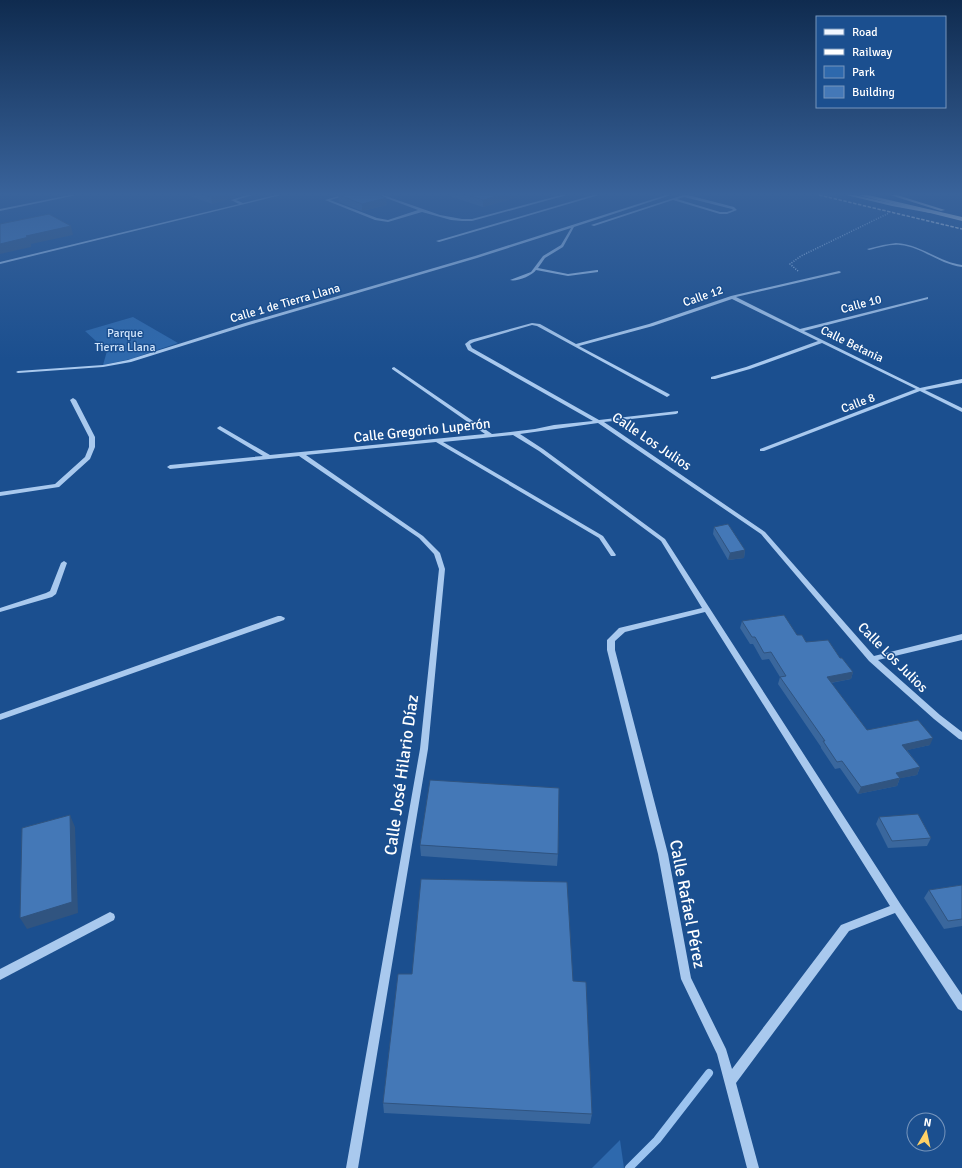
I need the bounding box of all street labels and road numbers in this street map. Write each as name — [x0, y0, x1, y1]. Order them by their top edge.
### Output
street label: Calle 1 de Tierra Llana — [228, 281, 342, 326]
street label: Calle 12 — [681, 283, 725, 310]
street label: Calle 10 — [839, 292, 883, 317]
street label: Calle Betania — [818, 323, 886, 366]
street label: Calle 8 — [839, 390, 877, 417]
street label: Calle Los Julios — [609, 409, 695, 474]
street label: Calle Gregorio Luperón — [353, 415, 491, 446]
street label: Calle Los Julios — [854, 619, 931, 696]
street label: Calle José Hilario Díaz — [380, 693, 423, 857]
street label: Calle Rafael Pérez — [665, 838, 710, 971]

